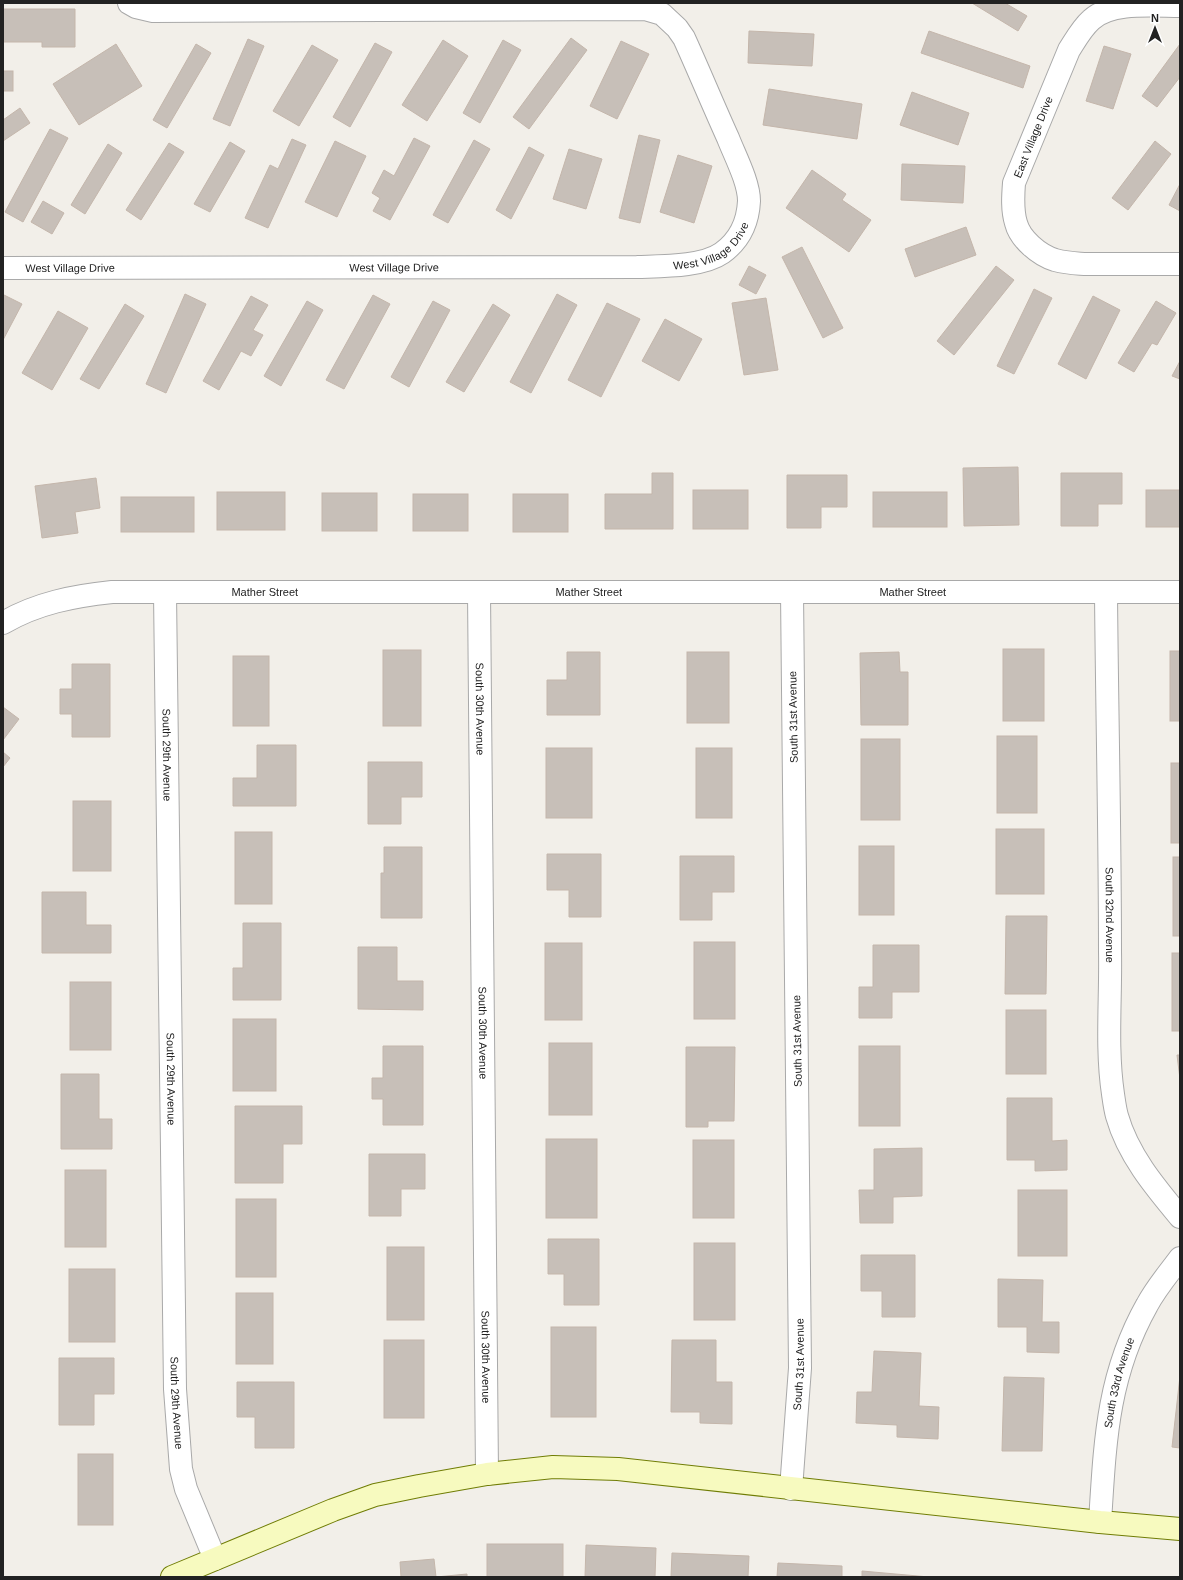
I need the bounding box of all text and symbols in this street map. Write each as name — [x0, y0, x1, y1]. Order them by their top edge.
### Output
north arrow — [1135, 8, 1175, 48]
text: N — [1151, 12, 1159, 24]
street label: East Village Drive — [1011, 95, 1055, 179]
street label: West Village Drive — [673, 220, 751, 272]
street label: West Village Drive — [349, 261, 439, 273]
street label: West Village Drive — [25, 262, 115, 274]
street label: Mather Street — [231, 586, 298, 598]
street label: Mather Street — [555, 586, 622, 598]
street label: Mather Street — [879, 586, 946, 598]
street label: South 30th Avenue — [474, 663, 486, 755]
street label: South 31st Avenue — [786, 671, 800, 763]
street label: South 29th Avenue — [160, 708, 174, 801]
street label: South 32nd Avenue — [1104, 867, 1116, 963]
street label: South 30th Avenue — [477, 986, 489, 1079]
street label: South 31st Avenue — [790, 995, 804, 1087]
street label: South 29th Avenue — [165, 1032, 178, 1125]
street label: South 30th Avenue — [480, 1310, 492, 1403]
street label: South 31st Avenue — [791, 1318, 806, 1411]
street label: South 33rd Avenue — [1102, 1336, 1136, 1429]
street label: South 29th Avenue — [169, 1356, 185, 1450]

